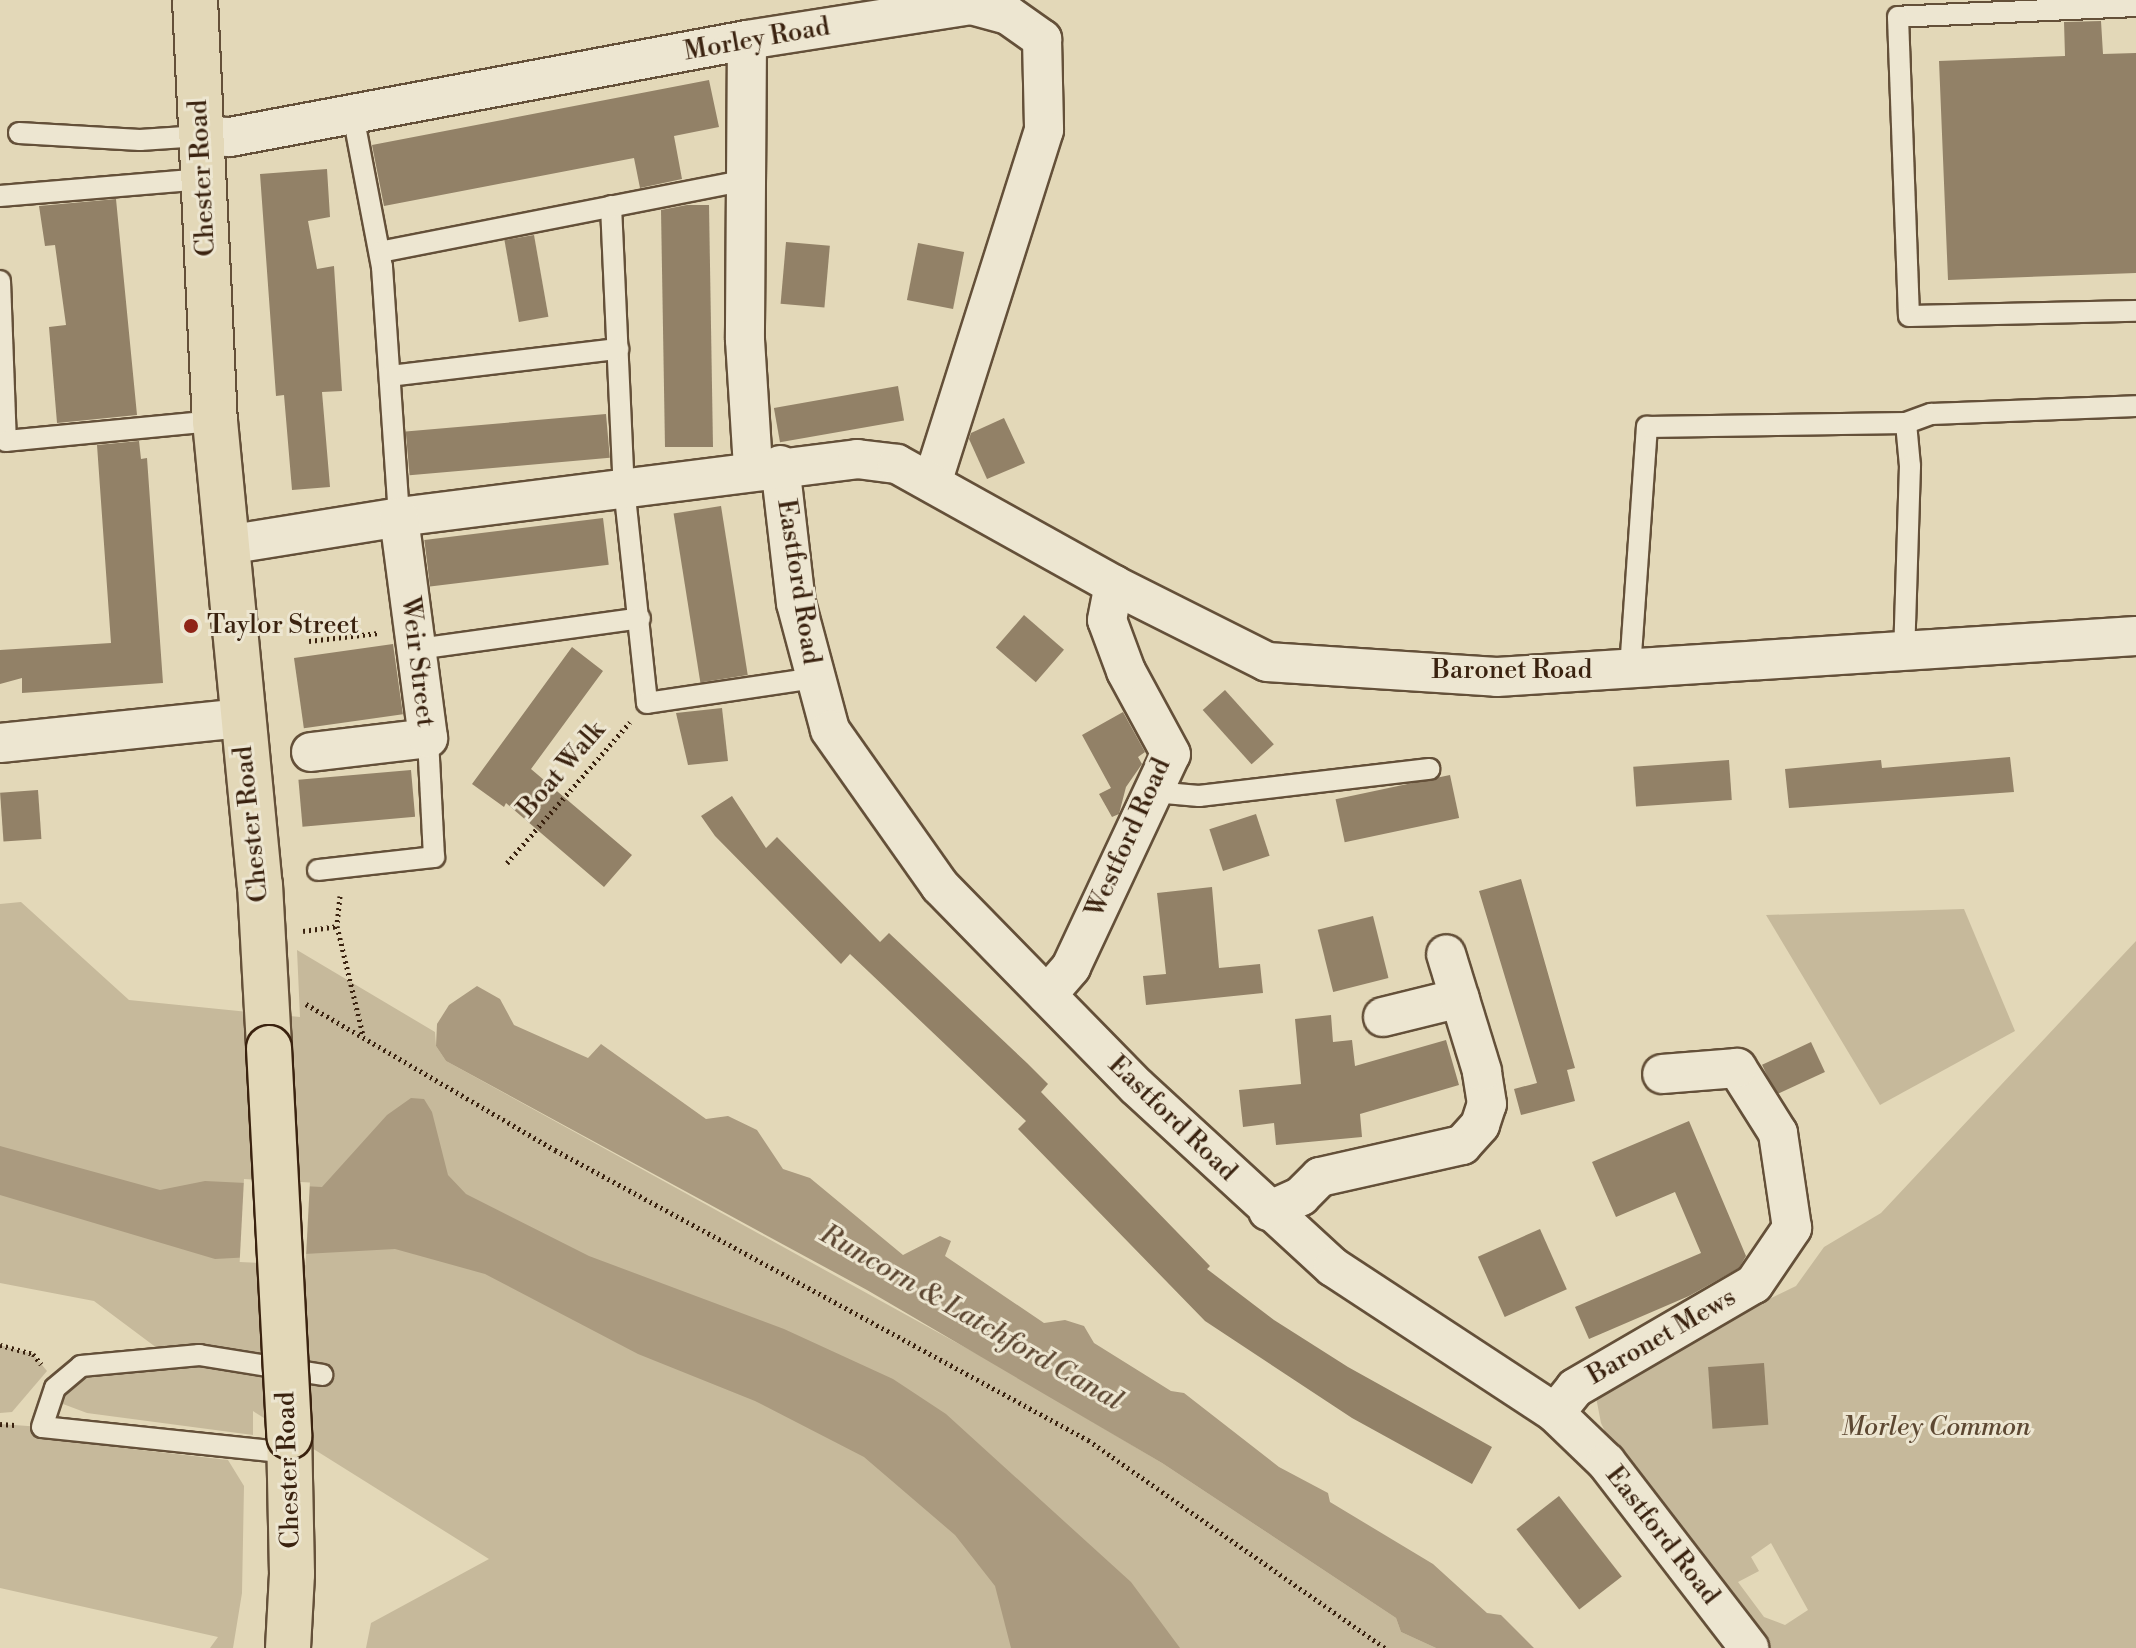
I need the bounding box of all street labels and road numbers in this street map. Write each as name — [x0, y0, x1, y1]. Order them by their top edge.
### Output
street label: Morley Road — [682, 12, 832, 68]
street label: Chester Road — [183, 99, 223, 257]
street label: Eastford Road — [770, 497, 826, 667]
street label: Weir Street — [394, 595, 440, 729]
street label: Baronet Road — [1432, 655, 1592, 687]
street label: Boat Walk — [512, 716, 612, 824]
street label: Chester Road — [228, 744, 276, 904]
street label: Westford Road — [1080, 754, 1178, 922]
street label: Eastford Road — [1101, 1050, 1243, 1188]
street label: Baronet Mews — [1582, 1282, 1742, 1392]
street label: Chester Road — [271, 1391, 307, 1549]
street label: Eastford Road — [1598, 1461, 1726, 1611]

